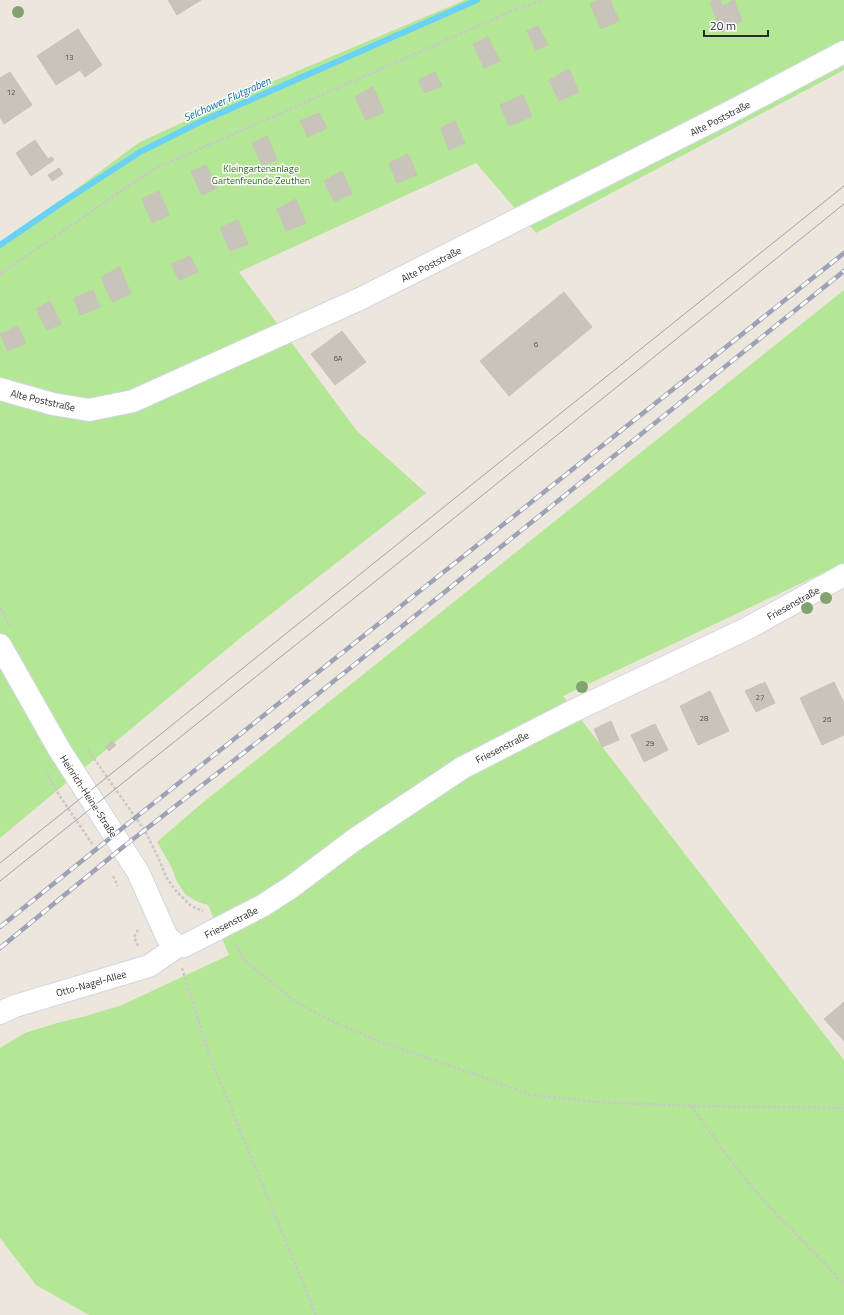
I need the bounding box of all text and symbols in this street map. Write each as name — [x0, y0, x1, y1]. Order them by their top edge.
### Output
scale bar — [704, 12, 768, 38]
text: 20 m — [710, 16, 736, 35]
house number: 13 — [65, 51, 73, 63]
water label: Selchower Flutgraben — [181, 72, 274, 125]
house number: 12 — [7, 86, 15, 98]
street label: Alte Poststraße — [688, 97, 753, 140]
park label: Kleingartenanlage Gartenfreunde Zeuthen — [212, 161, 310, 188]
street label: Alte Poststraße — [399, 243, 464, 286]
house number: 6 — [534, 338, 539, 350]
house number: 6A — [333, 352, 343, 364]
street label: Alte Poststraße — [9, 386, 77, 415]
street label: Friesenstraße — [764, 583, 822, 624]
house number: 27 — [756, 691, 764, 703]
house number: 28 — [700, 712, 709, 724]
house number: 26 — [823, 713, 832, 725]
street label: Friesenstraße — [473, 728, 532, 767]
house number: 29 — [646, 737, 655, 749]
street label: Heinrich-Heine-Straße — [56, 752, 121, 840]
street label: Friesenstraße — [202, 903, 261, 942]
street label: Otto-Nagel-Allee — [54, 966, 128, 1001]

